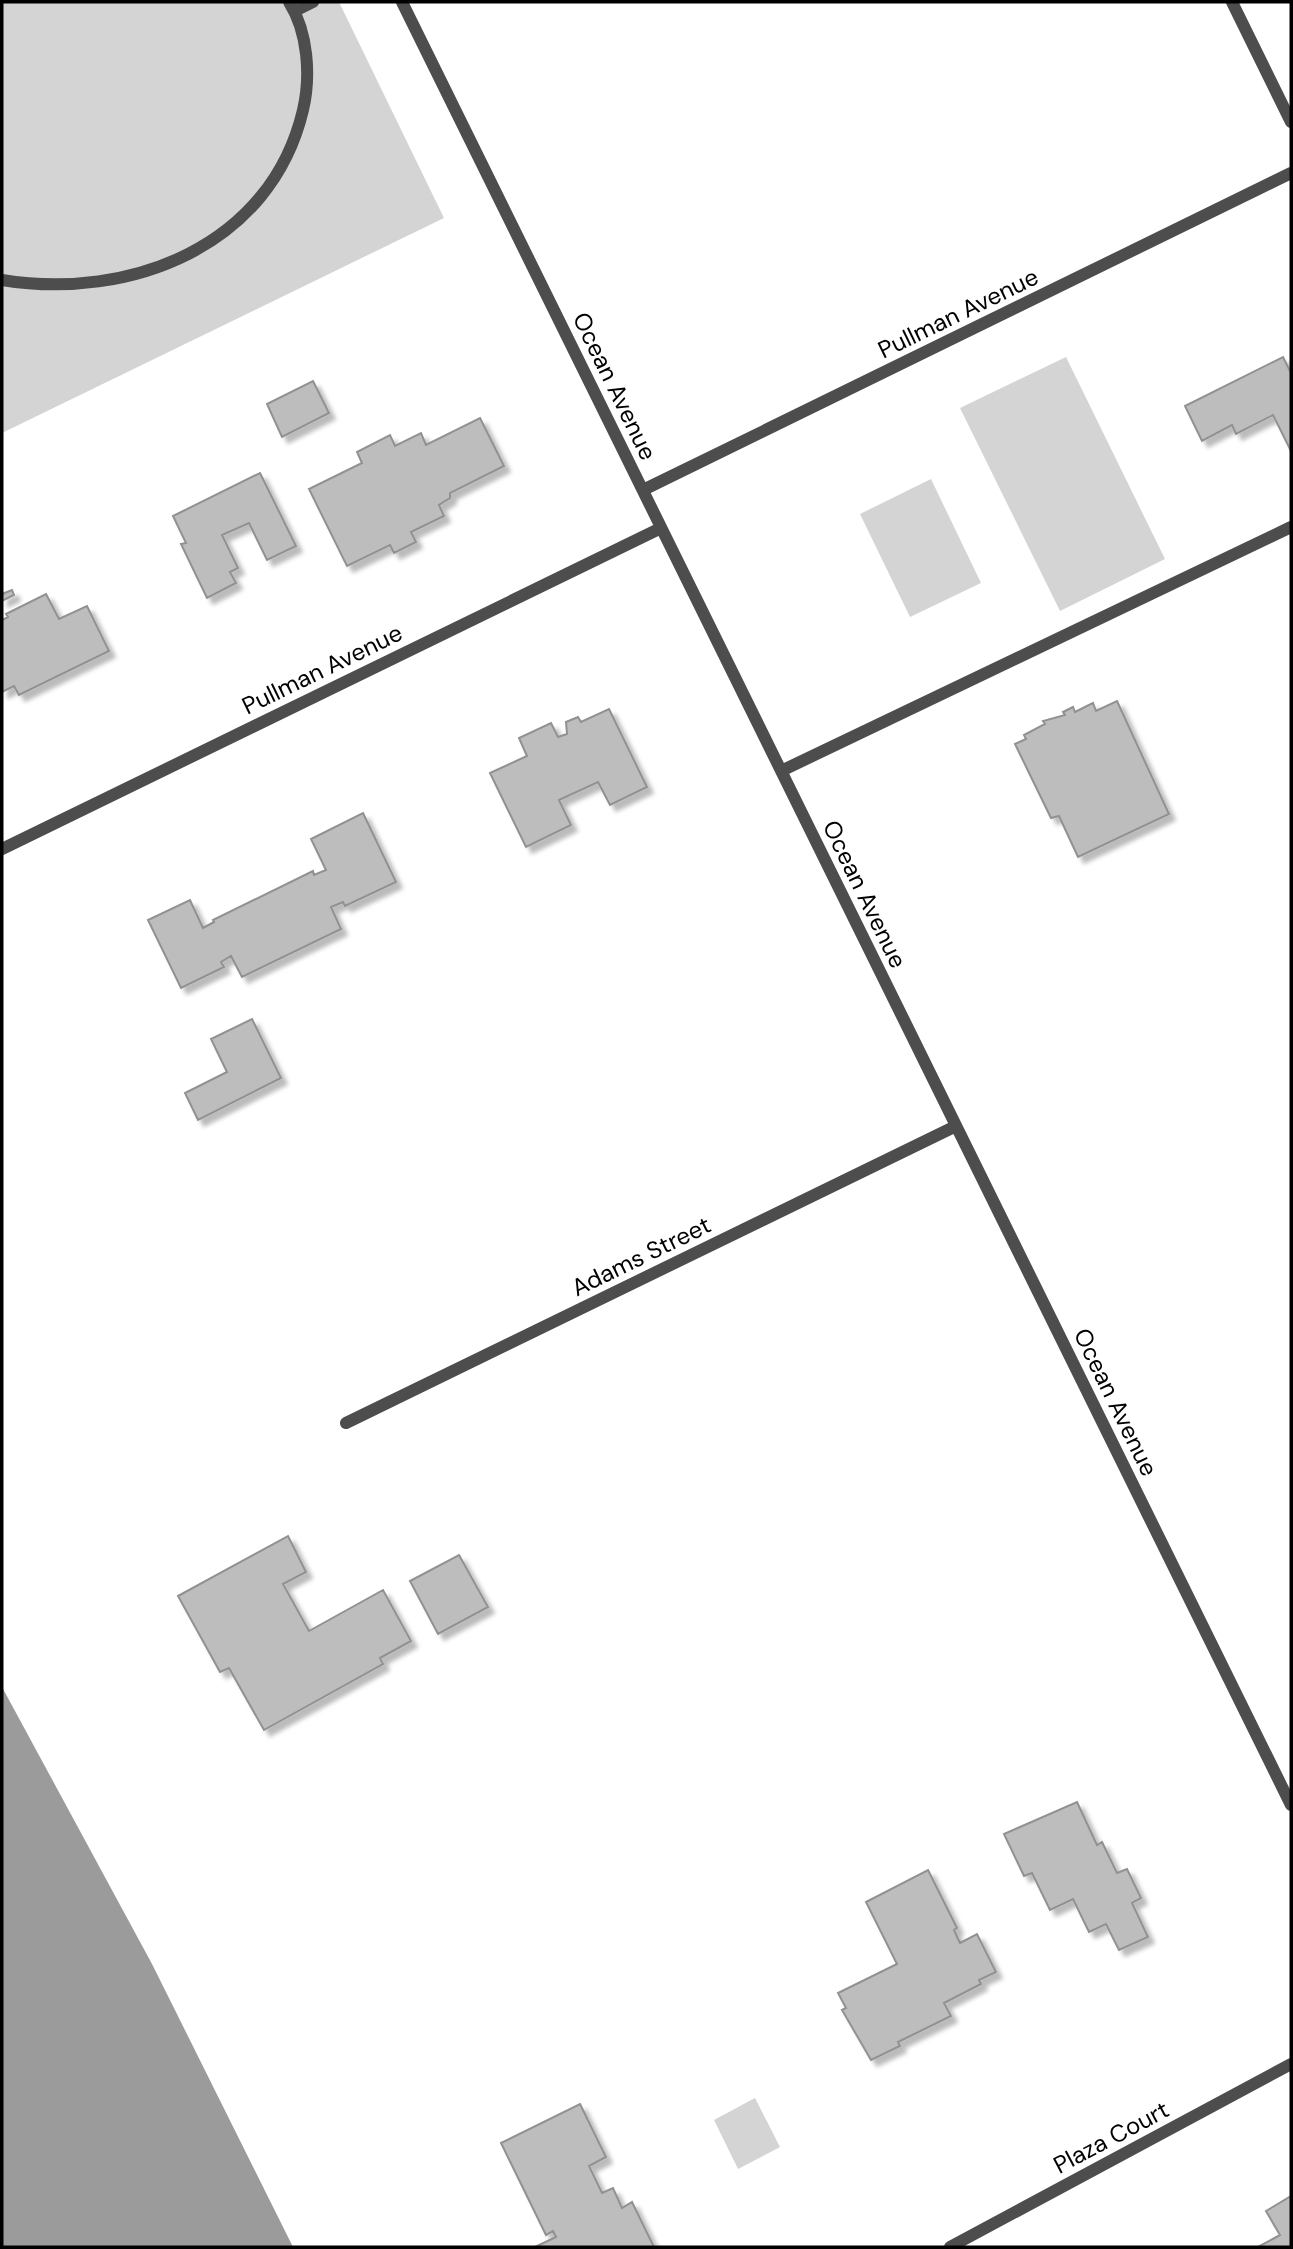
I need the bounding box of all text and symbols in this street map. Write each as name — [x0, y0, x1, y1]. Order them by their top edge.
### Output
street label: Pullman Avenue — [873, 261, 1043, 365]
street label: Ocean Avenue — [566, 307, 664, 465]
street label: Pullman Avenue — [237, 617, 407, 721]
street label: Ocean Avenue — [816, 815, 914, 973]
street label: Adams Street — [566, 1209, 716, 1303]
street label: Ocean Avenue — [1067, 1323, 1165, 1481]
street label: Plaza Court — [1048, 2094, 1174, 2180]

